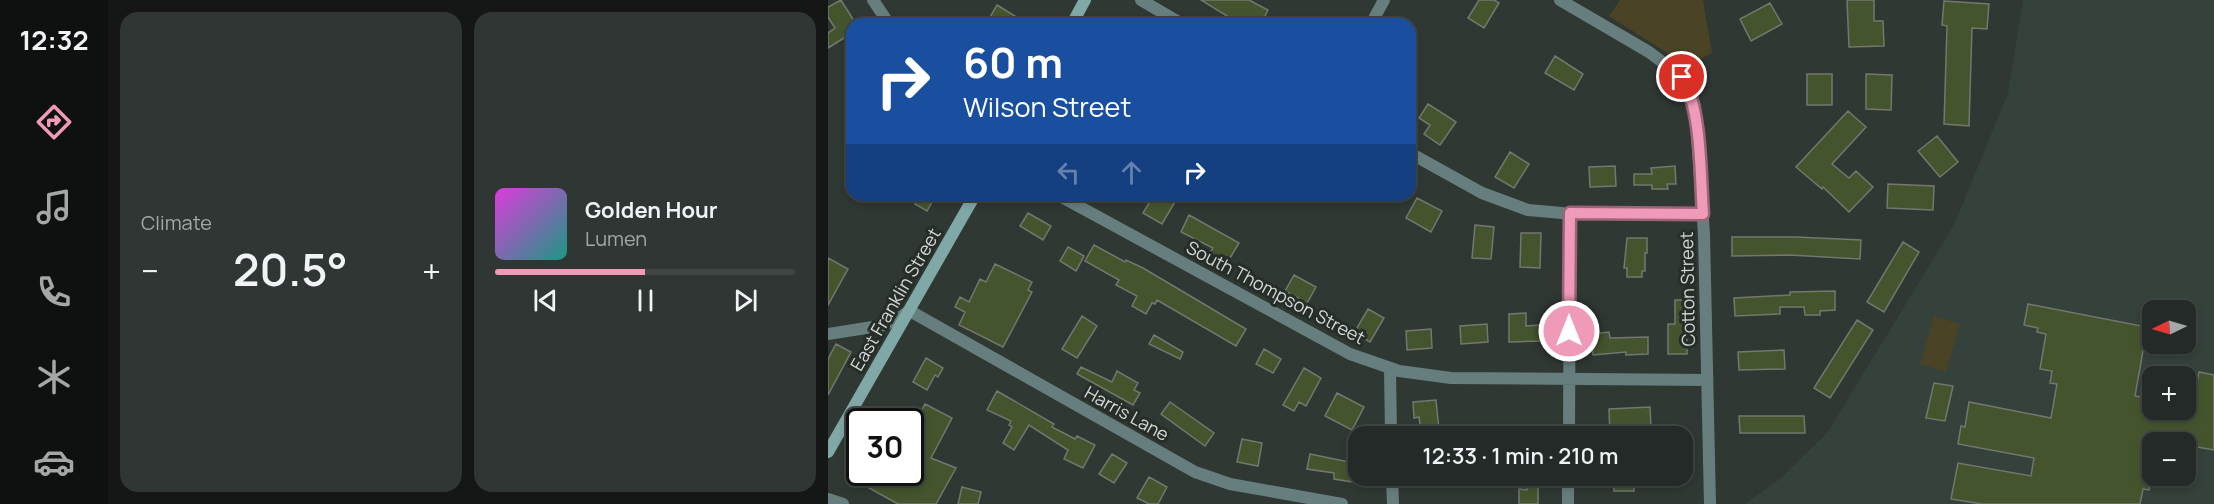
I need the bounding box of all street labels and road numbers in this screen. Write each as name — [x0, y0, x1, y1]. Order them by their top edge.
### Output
street label: East Franklin Street — [844, 223, 946, 375]
street label: Cotton Street — [1674, 231, 1700, 347]
street label: South Thompson Street — [1182, 235, 1370, 349]
street label: Harris Lane — [1081, 380, 1173, 446]

